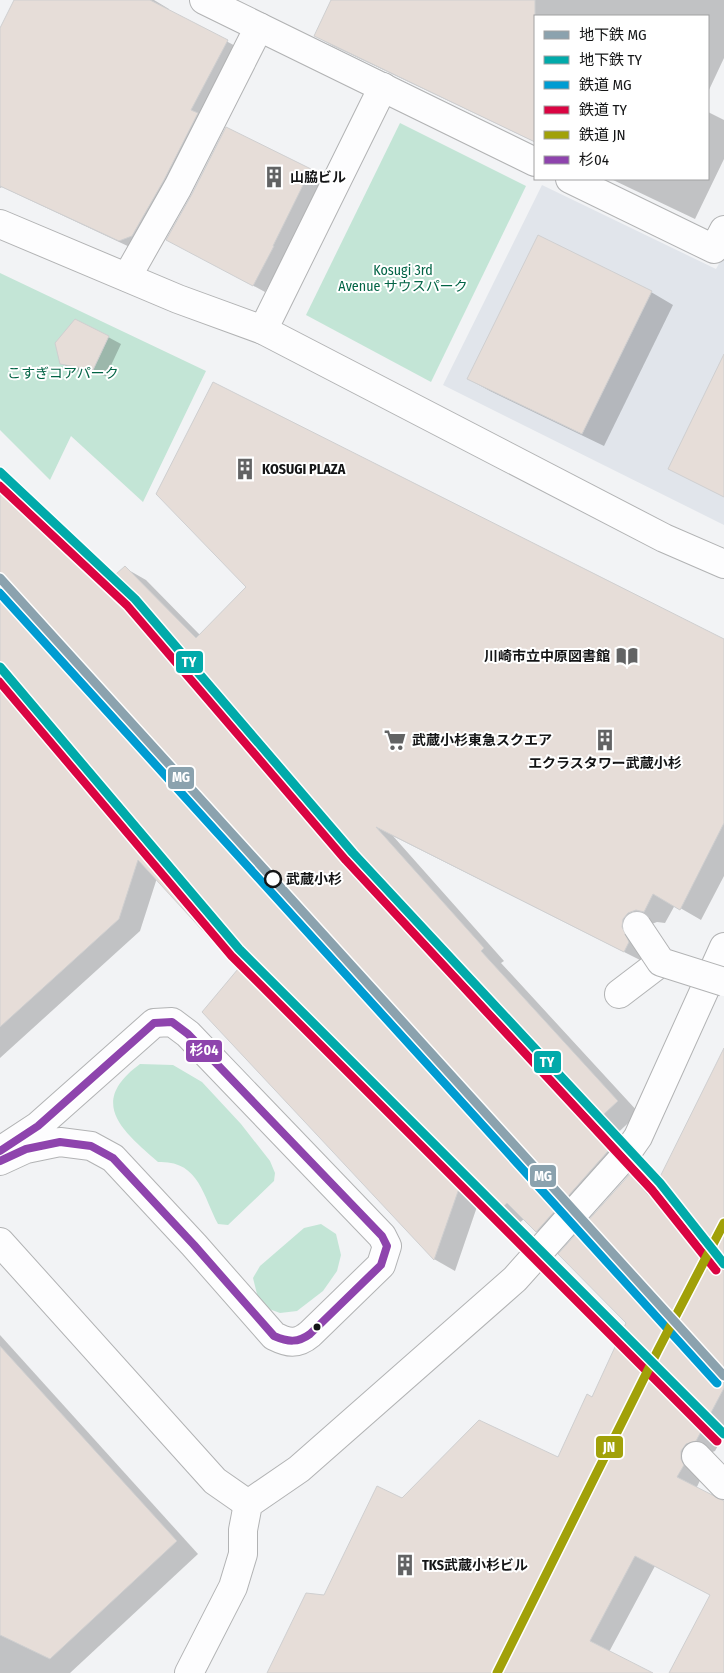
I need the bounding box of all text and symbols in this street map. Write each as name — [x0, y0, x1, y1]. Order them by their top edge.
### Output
legend — [534, 15, 709, 180]
text: 地下鉄 MG — [579, 26, 647, 44]
text: 地下鉄 TY — [579, 51, 642, 69]
text: 鉄道 MG — [579, 76, 632, 94]
text: 鉄道 TY — [579, 101, 627, 119]
text: 鉄道 JN — [579, 126, 626, 144]
text: 杉04 — [579, 151, 609, 169]
building icon: 山脇ビル — [261, 164, 287, 190]
place label: 山脇ビル — [290, 169, 346, 186]
park label: Kosugi 3rd Avenue サウスパーク — [338, 262, 468, 295]
park label: こすぎコアパーク — [7, 365, 119, 382]
building icon: KOSUGI PLAZA — [232, 456, 258, 482]
place label: KOSUGI PLAZA — [262, 461, 346, 478]
library icon: 川崎市立中原図書館 — [614, 643, 640, 669]
place label: 川崎市立中原図書館 — [484, 648, 610, 665]
line badge: TY — [175, 650, 204, 674]
text: TY — [182, 654, 197, 671]
supermarket icon: 武蔵小杉東急スクエア — [382, 727, 408, 753]
building icon: エクラスタワー武蔵小杉 — [592, 727, 618, 753]
place label: 武蔵小杉東急スクエア — [412, 732, 552, 749]
place label: エクラスタワー武蔵小杉 — [528, 755, 682, 772]
line badge: MG — [167, 766, 195, 790]
text: MG — [172, 769, 190, 786]
marker: 武蔵小杉 — [264, 870, 282, 888]
place label: 武蔵小杉 — [286, 871, 342, 888]
line badge: 杉04 — [185, 1039, 223, 1063]
text: 杉04 — [190, 1042, 218, 1059]
line badge: TY — [533, 1050, 562, 1074]
text: TY — [540, 1054, 555, 1071]
line badge: MG — [529, 1164, 557, 1188]
text: MG — [534, 1168, 552, 1185]
unlabelled marker — [312, 1322, 322, 1332]
line badge: JN — [595, 1435, 624, 1459]
text: JN — [602, 1439, 615, 1456]
building icon: TKS武蔵小杉ビル — [392, 1552, 418, 1578]
place label: TKS武蔵小杉ビル — [422, 1557, 528, 1574]

